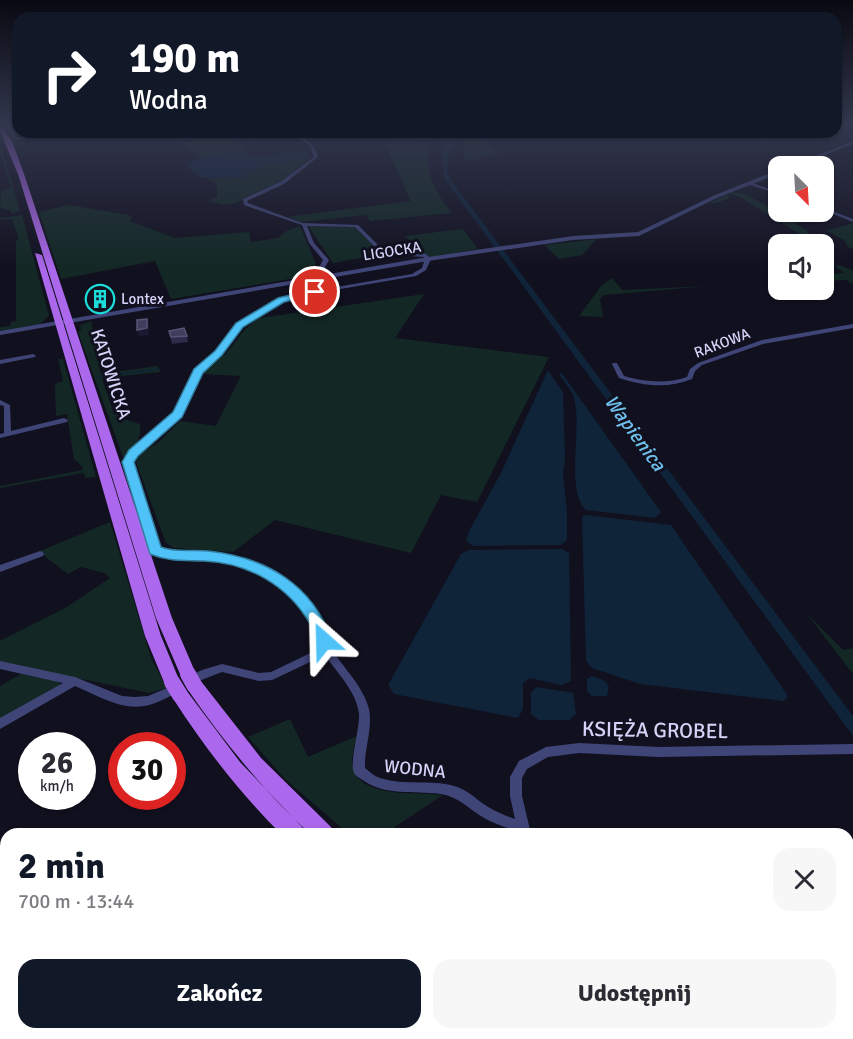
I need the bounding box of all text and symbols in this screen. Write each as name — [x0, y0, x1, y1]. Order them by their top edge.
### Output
text: 190 m — [129, 33, 240, 84]
icon: right — [30, 36, 108, 114]
text: Wodna — [129, 84, 208, 117]
north arrow — [768, 156, 834, 222]
map controls — [768, 156, 834, 300]
button: sound — [768, 234, 834, 300]
street label: LIGOCKA — [362, 238, 422, 264]
pin — [289, 266, 340, 317]
icon: arrive — [298, 275, 331, 308]
building icon: Lontex — [84, 283, 116, 315]
place label: Lontex — [121, 290, 164, 308]
street label: RAKOWA — [692, 324, 752, 362]
street label: KATOWICKA — [86, 326, 136, 422]
water label: Wapienica — [599, 390, 672, 477]
position arrow — [292, 609, 356, 673]
street label: KSIĘŻA GROBEL — [582, 716, 729, 744]
speed limit sign: 30 — [108, 732, 186, 810]
text: 26 — [41, 745, 73, 782]
street label: WODNA — [383, 755, 447, 783]
text: km/h — [40, 777, 74, 795]
text: 2 min — [18, 844, 105, 889]
button: close — [773, 848, 836, 911]
text: 700 m · 13:44 — [18, 889, 134, 914]
button: Zakończ — [18, 959, 421, 1028]
button: Udostępnij — [433, 959, 836, 1028]

